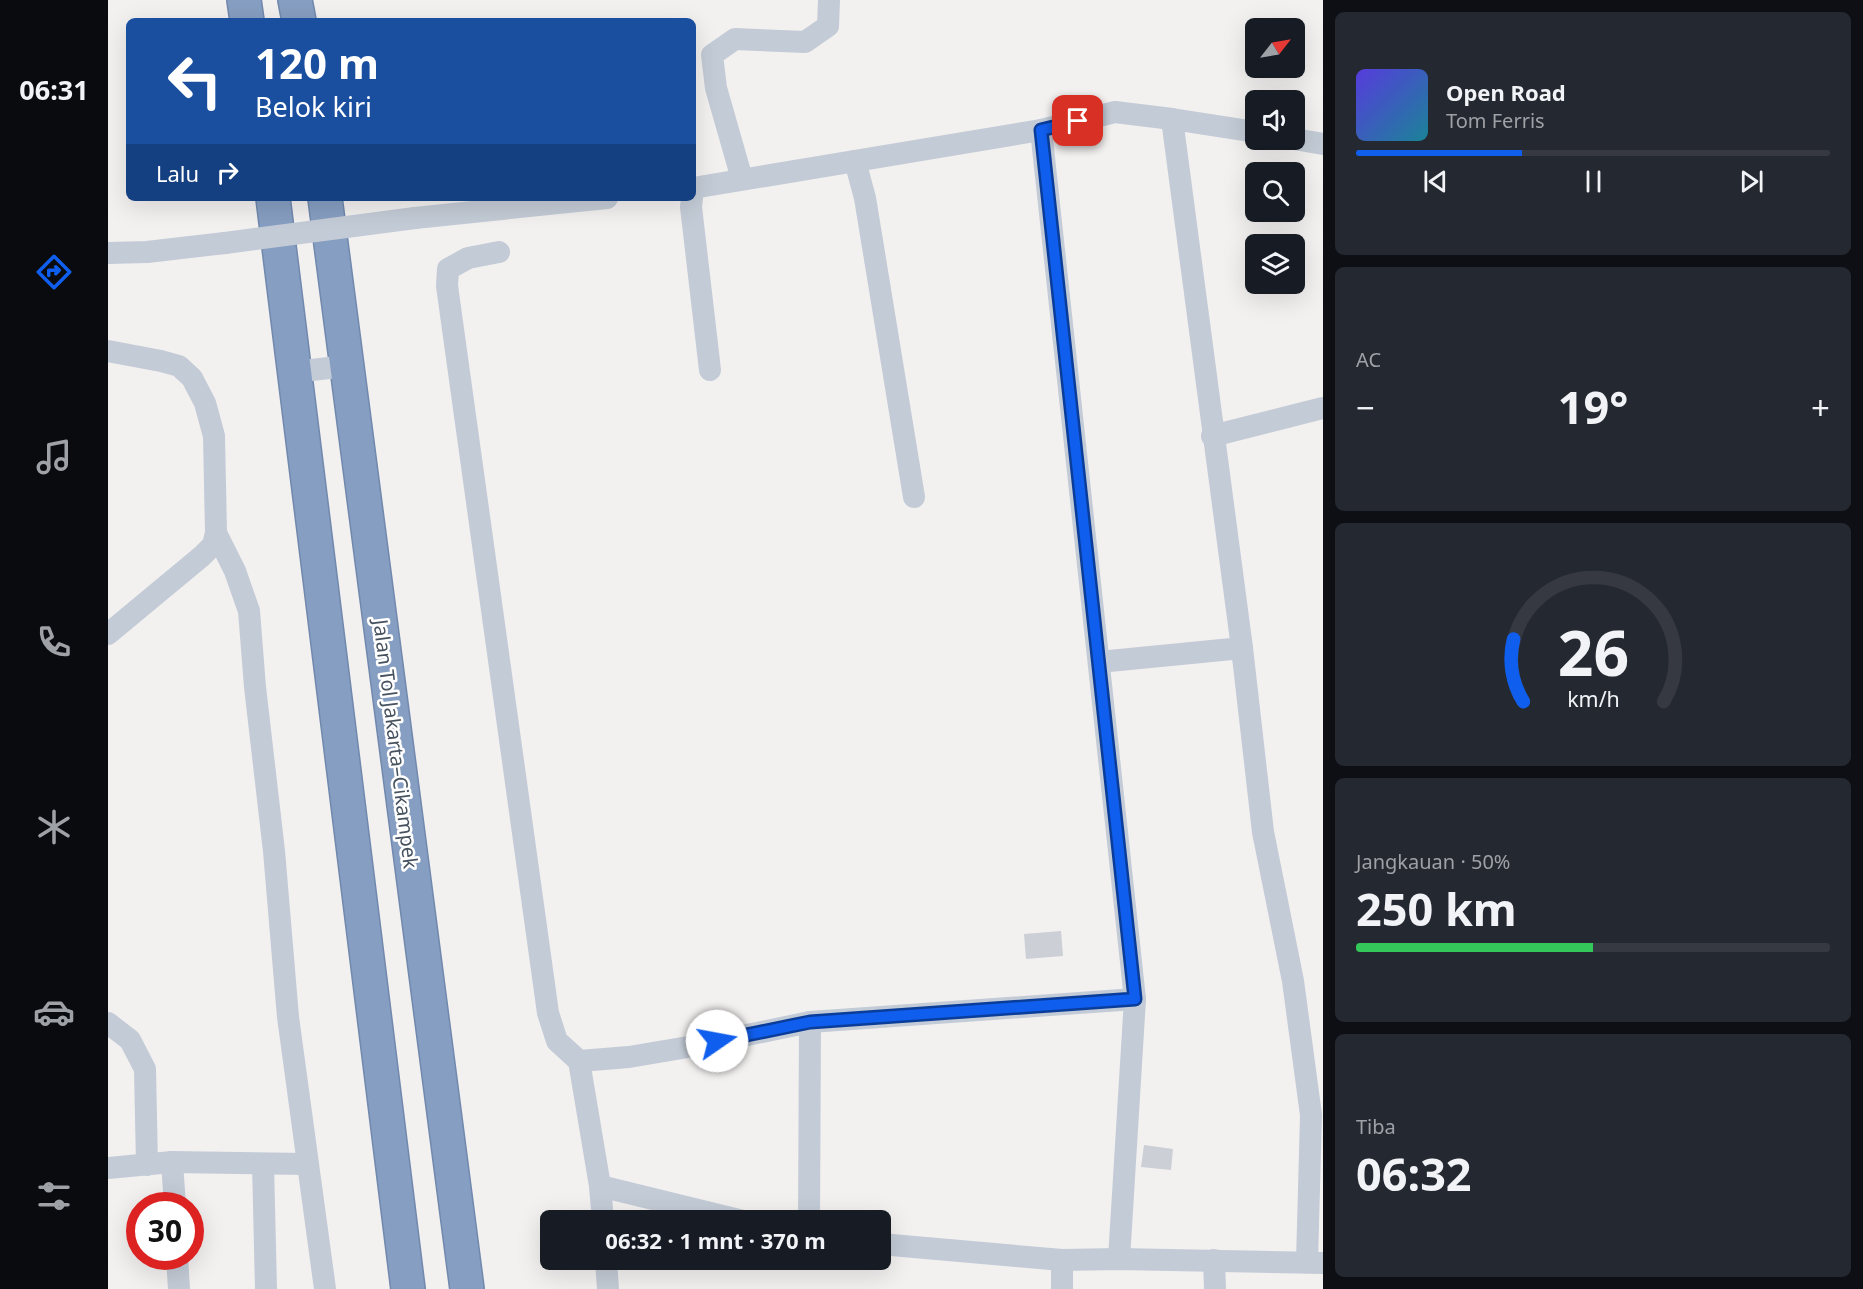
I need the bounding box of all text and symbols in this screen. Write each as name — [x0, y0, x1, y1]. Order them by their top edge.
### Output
north arrow — [1245, 18, 1305, 78]
map controls — [1245, 18, 1305, 294]
text: 120 m — [255, 34, 379, 91]
icon: left — [156, 42, 234, 120]
text: 06:31 — [19, 71, 89, 108]
text: Open Road — [1446, 77, 1566, 107]
text: Belok kiri — [255, 88, 372, 125]
button: sound — [1245, 90, 1305, 150]
pin — [1052, 95, 1103, 146]
icon: arrive — [1061, 104, 1094, 137]
text: Tom Ferris — [1446, 107, 1545, 134]
icon: right — [211, 156, 244, 189]
text: Lalu — [156, 158, 199, 188]
button: search — [1245, 162, 1305, 222]
icon: previous — [1419, 165, 1452, 198]
icon: pause — [1577, 165, 1610, 198]
icon: next — [1735, 165, 1768, 198]
button: layers — [1245, 234, 1305, 294]
icon: directions — [33, 251, 75, 293]
text: AC — [1356, 346, 1381, 373]
text: 19° — [1558, 376, 1628, 437]
text: − — [1356, 385, 1375, 430]
text: + — [1811, 385, 1830, 430]
icon: music — [33, 436, 75, 478]
text: 26 — [1557, 609, 1629, 694]
street label: Jalan Tol Jakarta–Cikampek — [367, 616, 425, 870]
icon: phone — [33, 621, 75, 663]
text: km/h — [1567, 684, 1619, 713]
icon: climate — [33, 806, 75, 848]
text: Jangkauan · 50% — [1356, 848, 1510, 875]
text: 250 km — [1356, 878, 1517, 939]
icon: car — [33, 991, 75, 1033]
position arrow — [685, 1009, 749, 1073]
text: Tiba — [1356, 1113, 1396, 1140]
text: 06:32 — [1356, 1143, 1472, 1204]
icon: filters — [33, 1175, 75, 1217]
speed limit sign: 30 — [126, 1192, 204, 1270]
text: 06:32 · 1 mnt · 370 m — [605, 1225, 826, 1255]

